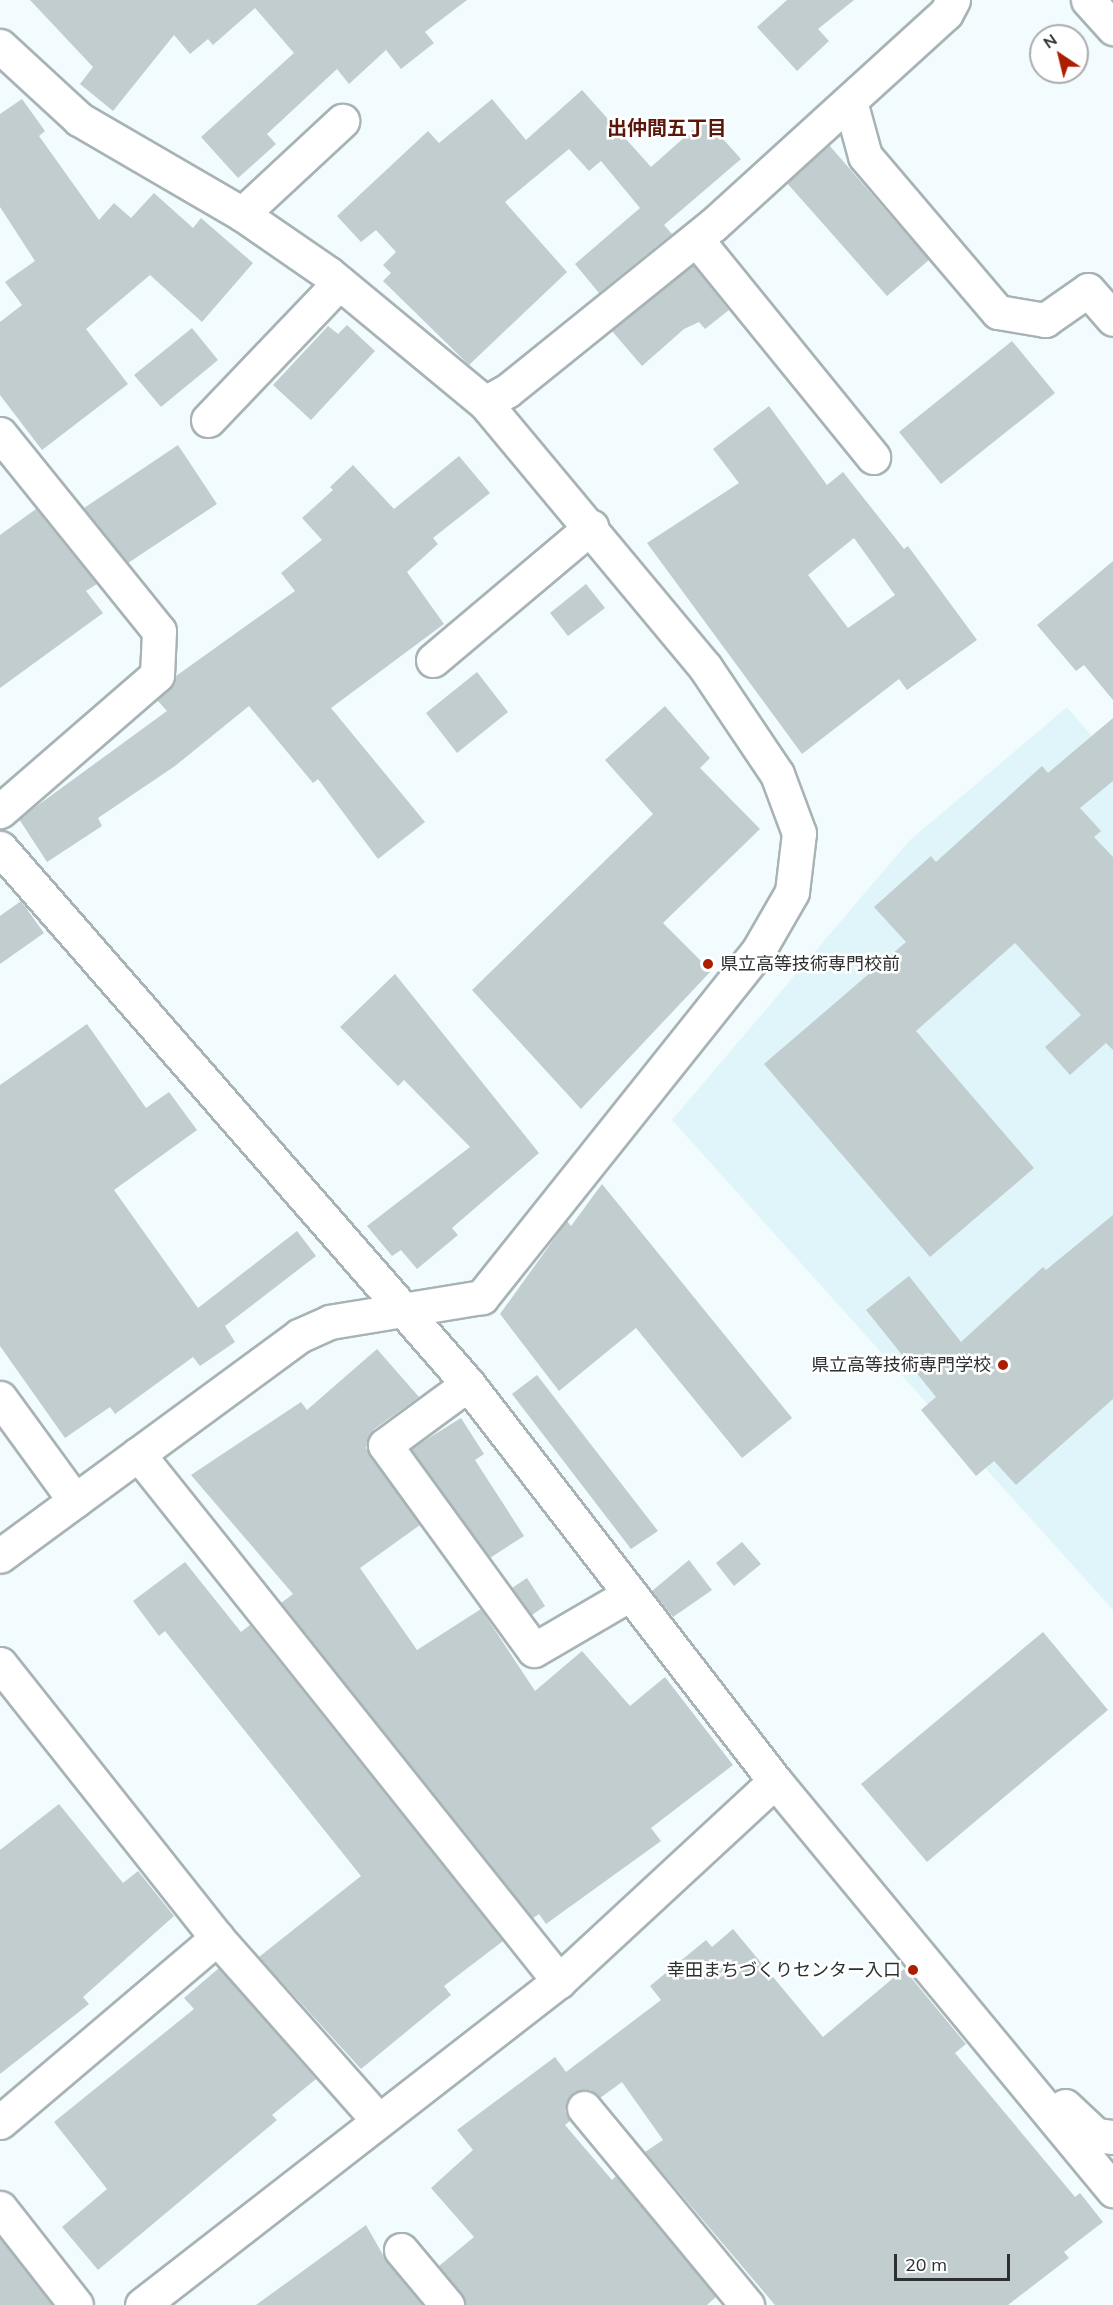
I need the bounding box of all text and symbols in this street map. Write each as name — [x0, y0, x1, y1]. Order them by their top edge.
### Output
north arrow — [1029, 24, 1089, 84]
text: N — [1039, 29, 1061, 53]
district label: 出仲間五丁目 — [607, 115, 727, 139]
place label: 県立高等技術専門校前 — [720, 953, 900, 975]
marker: 県立高等技術専門校前 — [701, 957, 715, 971]
place label: 県立高等技術専門学校 — [811, 1354, 991, 1376]
marker: 県立高等技術専門学校 — [996, 1358, 1010, 1372]
place label: 幸田まちづくりセンター入口 — [667, 1959, 901, 1981]
marker: 幸田まちづくりセンター入口 — [906, 1963, 920, 1977]
scale bar — [897, 2242, 1012, 2280]
text: 20 m — [905, 2253, 947, 2276]

